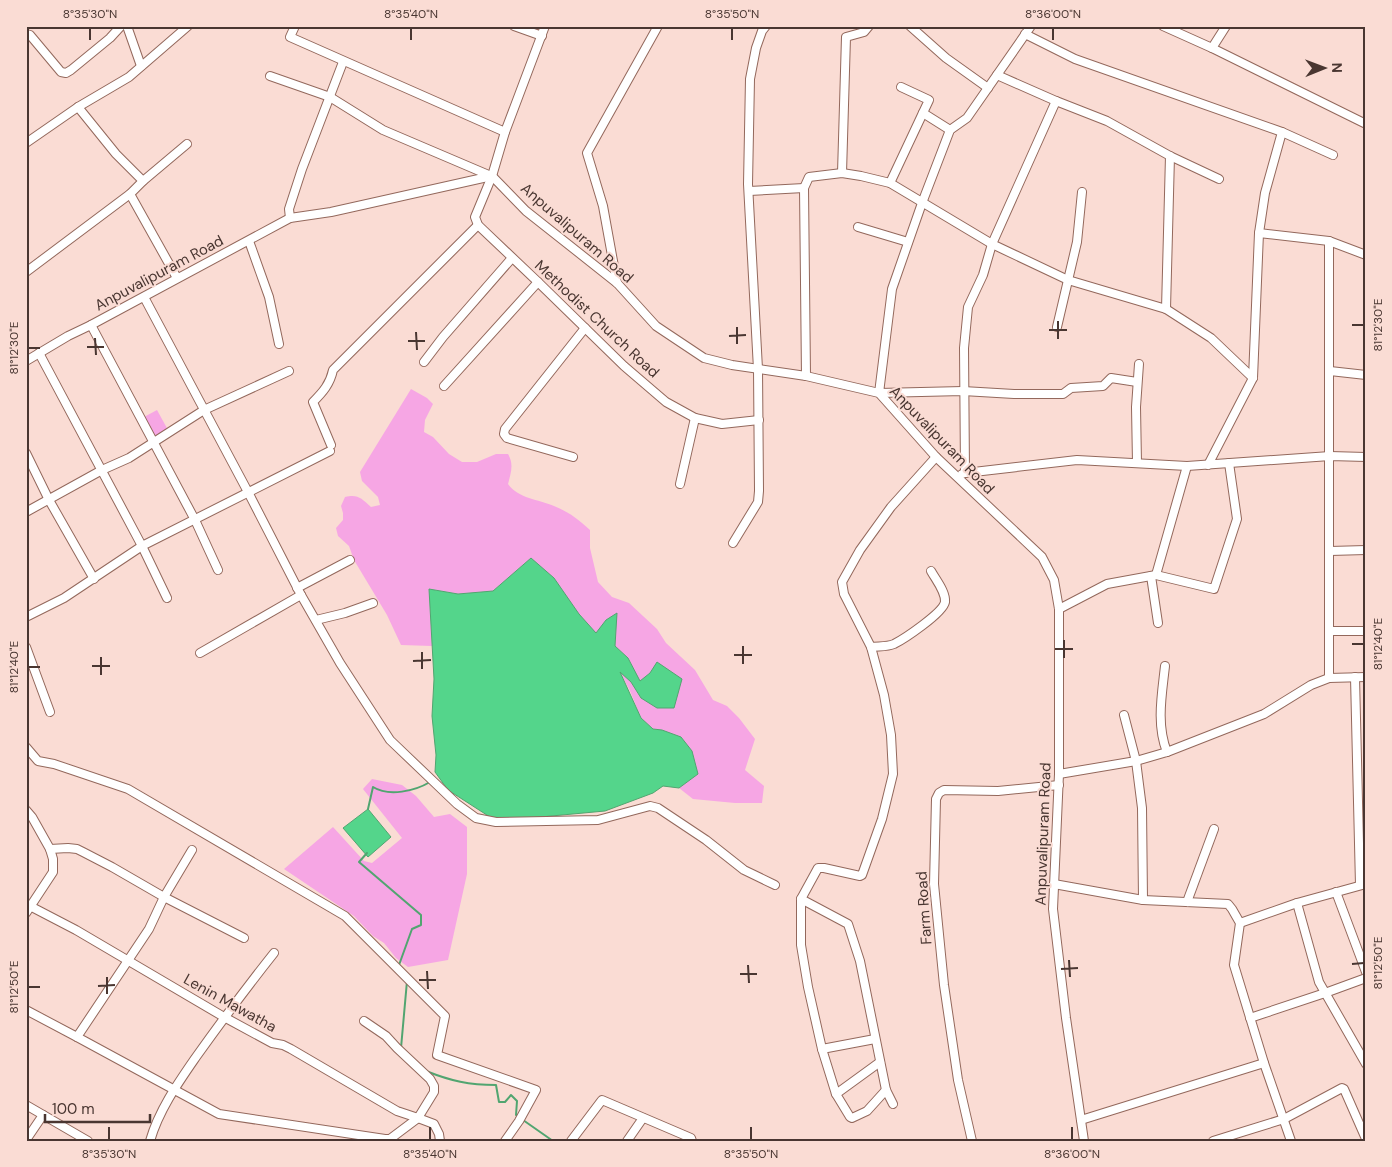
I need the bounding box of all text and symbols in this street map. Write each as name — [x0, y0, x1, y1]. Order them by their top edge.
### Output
text: 8°35'30"N — [63, 6, 117, 22]
text: 8°35'40"N — [384, 6, 438, 22]
text: 8°35'50"N — [705, 6, 759, 22]
text: 8°36'00"N — [1025, 6, 1081, 22]
north arrow — [1300, 42, 1350, 92]
text: N — [1328, 63, 1346, 73]
street label: Anpuvalipuram Road — [516, 178, 638, 288]
street label: Anpuvalipuram Road — [91, 231, 227, 315]
street label: Methodist Church Road — [530, 256, 664, 382]
text: 81°12'30"E — [1370, 298, 1386, 352]
text: 81°12'30"E — [6, 321, 22, 375]
street label: Anpuvalipuram Road — [885, 382, 999, 498]
text: 81°12'40"E — [1370, 617, 1386, 670]
text: 81°12'40"E — [6, 640, 22, 693]
street label: Anpuvalipuram Road — [1031, 762, 1055, 906]
street label: Farm Road — [911, 871, 937, 945]
text: 81°12'50"E — [1370, 936, 1386, 989]
text: 81°12'50"E — [6, 960, 22, 1013]
street label: Lenin Mawatha — [180, 969, 280, 1037]
scale bar — [45, 1092, 150, 1124]
text: 100 m — [52, 1099, 95, 1119]
text: 8°35'30"N — [82, 1146, 136, 1162]
text: 8°35'40"N — [403, 1146, 457, 1162]
text: 8°35'50"N — [724, 1146, 778, 1162]
text: 8°36'00"N — [1044, 1146, 1100, 1162]

